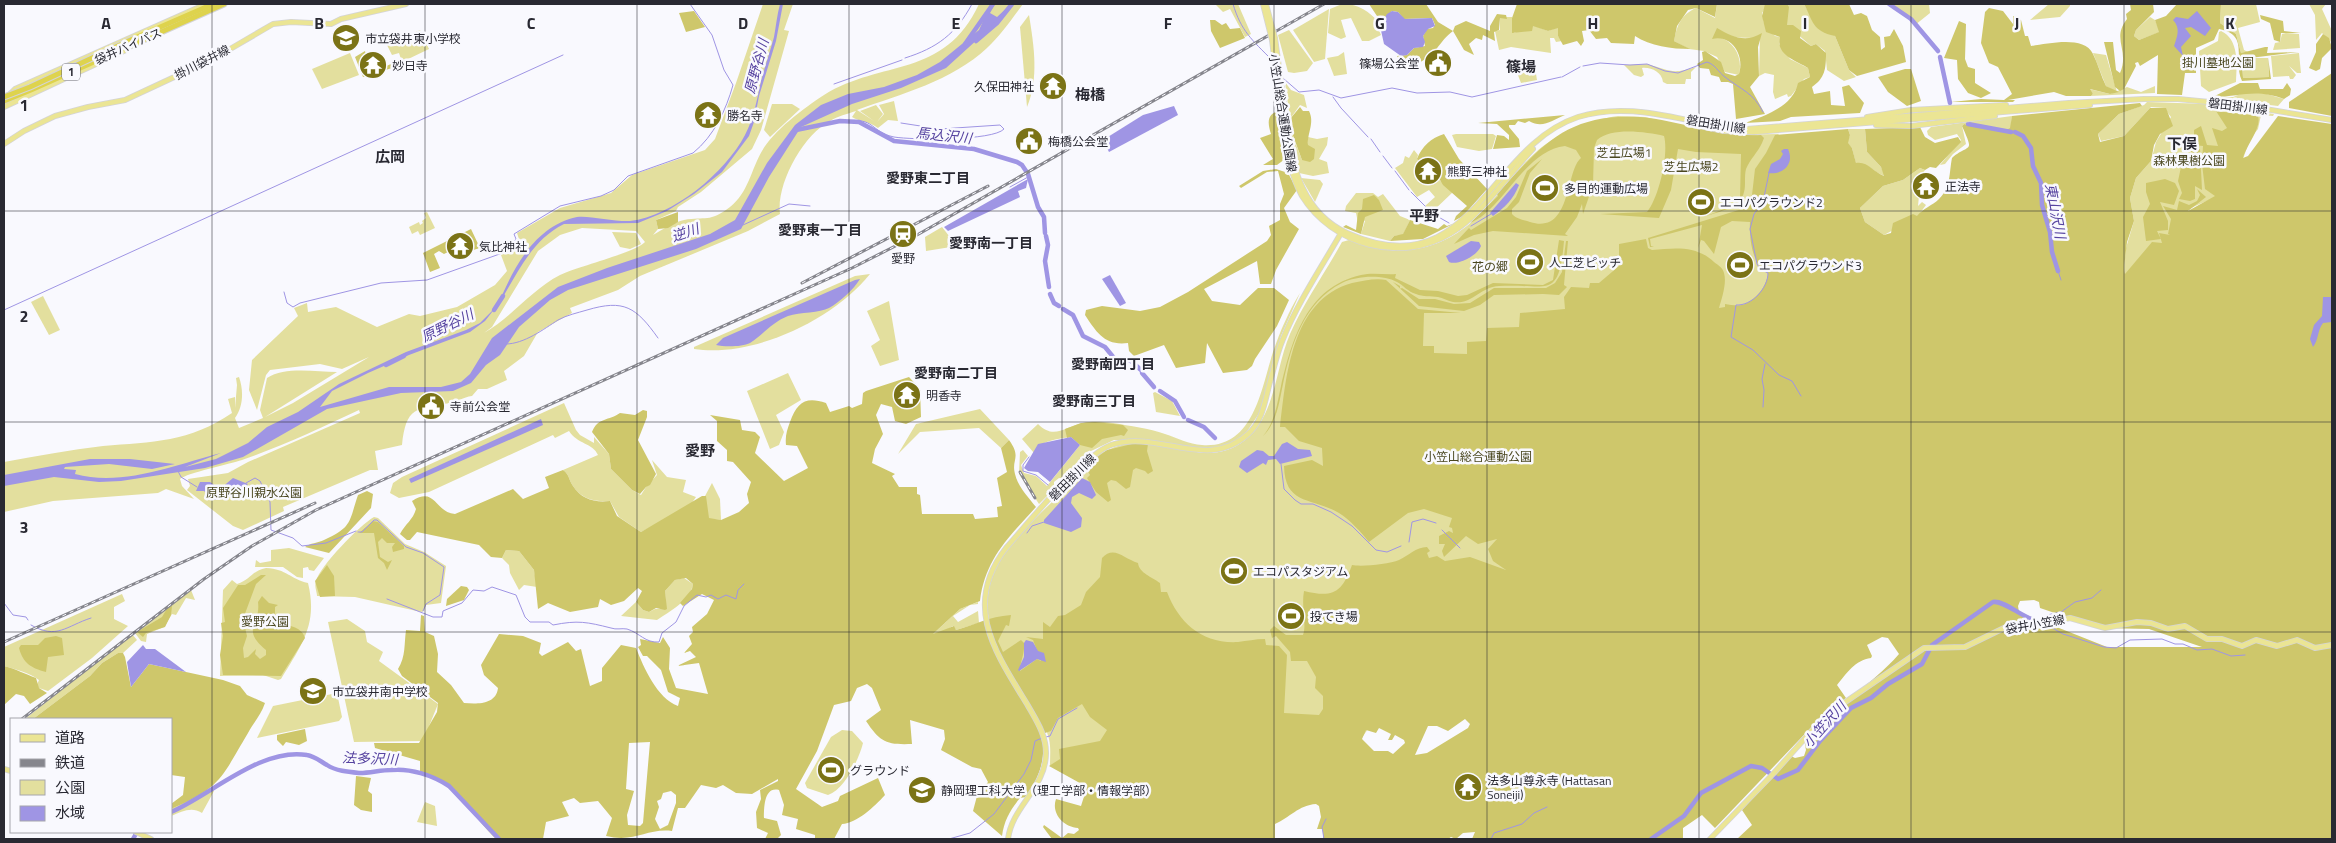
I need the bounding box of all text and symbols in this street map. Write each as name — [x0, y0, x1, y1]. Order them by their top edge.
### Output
text: A — [101, 11, 111, 35]
text: B — [314, 11, 324, 35]
text: C — [527, 11, 536, 35]
text: D — [738, 11, 748, 35]
text: E — [952, 11, 961, 35]
text: F — [1164, 11, 1173, 35]
text: G — [1375, 11, 1385, 35]
text: H — [1588, 11, 1598, 35]
text: I — [1803, 11, 1807, 35]
text: J — [2015, 11, 2019, 35]
text: K — [2225, 11, 2235, 35]
street label: 袋井バイパス — [90, 23, 165, 70]
school or university icon: 市立袋井東小学校 — [331, 23, 361, 53]
place label: 市立袋井東小学校 — [365, 29, 461, 48]
water label: 原野谷川 — [739, 34, 774, 96]
street label: 掛川袋井線 — [171, 40, 233, 84]
public building icon: 篠場公会堂 — [1423, 48, 1453, 78]
temple icon: 妙日寺 — [358, 50, 388, 80]
street label: 小笠山総合運動公園線 — [1264, 52, 1302, 174]
park label: 掛川墓地公園 — [2182, 53, 2254, 72]
place label: 篠場公会堂 — [1359, 54, 1419, 73]
district label: 篠場 — [1506, 55, 1536, 78]
place label: 妙日寺 — [392, 56, 428, 75]
road number: 1 — [62, 64, 80, 80]
temple icon: 久保田神社 — [1038, 71, 1068, 101]
place label: 久保田神社 — [974, 77, 1034, 96]
district label: 梅橋 — [1075, 83, 1106, 106]
text: 1 — [20, 93, 28, 117]
street label: 磐田掛川線 — [2207, 93, 2269, 119]
temple icon: 勝名寺 — [693, 100, 723, 130]
place label: 勝名寺 — [727, 106, 763, 125]
street label: 磐田掛川線 — [1685, 110, 1747, 138]
water label: 馬込沢川 — [915, 122, 975, 149]
public building icon: 梅橋公会堂 — [1014, 126, 1044, 156]
place label: 梅橋公会堂 — [1048, 132, 1108, 151]
district label: 下俣 — [2167, 132, 2197, 155]
park label: 芝生広場1 — [1597, 143, 1651, 162]
district label: 広岡 — [375, 145, 405, 168]
park label: 森林果樹公園 — [2153, 151, 2225, 170]
temple icon: 熊野三神社 — [1413, 156, 1443, 186]
park label: 芝生広場2 — [1664, 157, 1718, 176]
place label: 熊野三神社 — [1447, 162, 1507, 181]
district label: 愛野東二丁目 — [886, 167, 970, 188]
temple icon: 正法寺 — [1911, 171, 1941, 201]
sports icon: 多目的運動広場 — [1530, 173, 1560, 203]
place label: 正法寺 — [1945, 177, 1981, 196]
place label: 多目的運動広場 — [1564, 179, 1648, 198]
water label: 東山沢川 — [2040, 182, 2072, 242]
sports icon: エコパグラウンド2 — [1686, 187, 1716, 217]
place label: エコパグラウンド2 — [1720, 193, 1823, 212]
district label: 平野 — [1409, 204, 1439, 227]
water label: 逆川 — [668, 217, 704, 246]
district label: 愛野東一丁目 — [778, 219, 862, 240]
station icon: 愛野 — [888, 219, 918, 249]
temple icon: 気比神社 — [445, 231, 475, 261]
district label: 愛野南一丁目 — [949, 232, 1033, 253]
place label: 気比神社 — [479, 237, 527, 256]
sports icon: 人工芝ピッチ — [1515, 247, 1545, 277]
place label: 愛野 — [891, 249, 915, 268]
sports icon: エコパグラウンド3 — [1725, 250, 1755, 280]
place label: 人工芝ピッチ — [1549, 253, 1621, 272]
place label: エコパグラウンド3 — [1759, 256, 1862, 275]
park label: 花の郷 — [1472, 257, 1508, 276]
water label: 原野谷川 — [417, 302, 479, 347]
text: 2 — [20, 304, 28, 328]
district label: 愛野南四丁目 — [1071, 353, 1155, 374]
district label: 愛野南二丁目 — [914, 362, 998, 383]
temple icon: 明香寺 — [892, 380, 922, 410]
place label: 明香寺 — [926, 386, 962, 405]
district label: 愛野南三丁目 — [1052, 390, 1136, 411]
public building icon: 寺前公会堂 — [416, 391, 446, 421]
place label: 寺前公会堂 — [450, 397, 510, 416]
district label: 愛野 — [685, 439, 715, 462]
park label: 小笠山総合運動公園 — [1424, 447, 1532, 466]
street label: 磐田掛川線 — [1044, 449, 1100, 505]
park label: 原野谷川親水公園 — [206, 483, 302, 502]
text: 3 — [20, 515, 28, 539]
sports icon: エコパスタジアム — [1219, 556, 1249, 586]
place label: エコパスタジアム — [1253, 562, 1348, 581]
sports icon: 投てき場 — [1276, 601, 1306, 631]
place label: 投てき場 — [1310, 607, 1358, 626]
street label: 袋井小笠線 — [2003, 609, 2066, 639]
park label: 愛野公園 — [241, 612, 289, 631]
school or university icon: 市立袋井南中学校 — [298, 676, 328, 706]
place label: 市立袋井南中学校 — [332, 682, 428, 701]
water label: 小笠沢川 — [1797, 695, 1852, 752]
legend — [10, 718, 172, 833]
text: 道路 — [55, 726, 85, 749]
water label: 法多沢川 — [342, 747, 400, 770]
text: 鉄道 — [55, 751, 85, 774]
sports icon: グラウンド — [816, 755, 846, 785]
place label: グラウンド — [850, 761, 910, 780]
place label: 法多山尊永寺 (Hattasan Soneiji) — [1487, 771, 1611, 804]
temple icon: 法多山尊永寺 (Hattasan Soneiji) — [1453, 772, 1483, 802]
school or university icon: 静岡理工科大学（理工学部・情報学部） — [907, 775, 937, 805]
text: 公園 — [55, 776, 85, 799]
place label: 静岡理工科大学（理工学部・情報学部） — [941, 781, 1157, 800]
text: 水域 — [55, 801, 85, 824]

